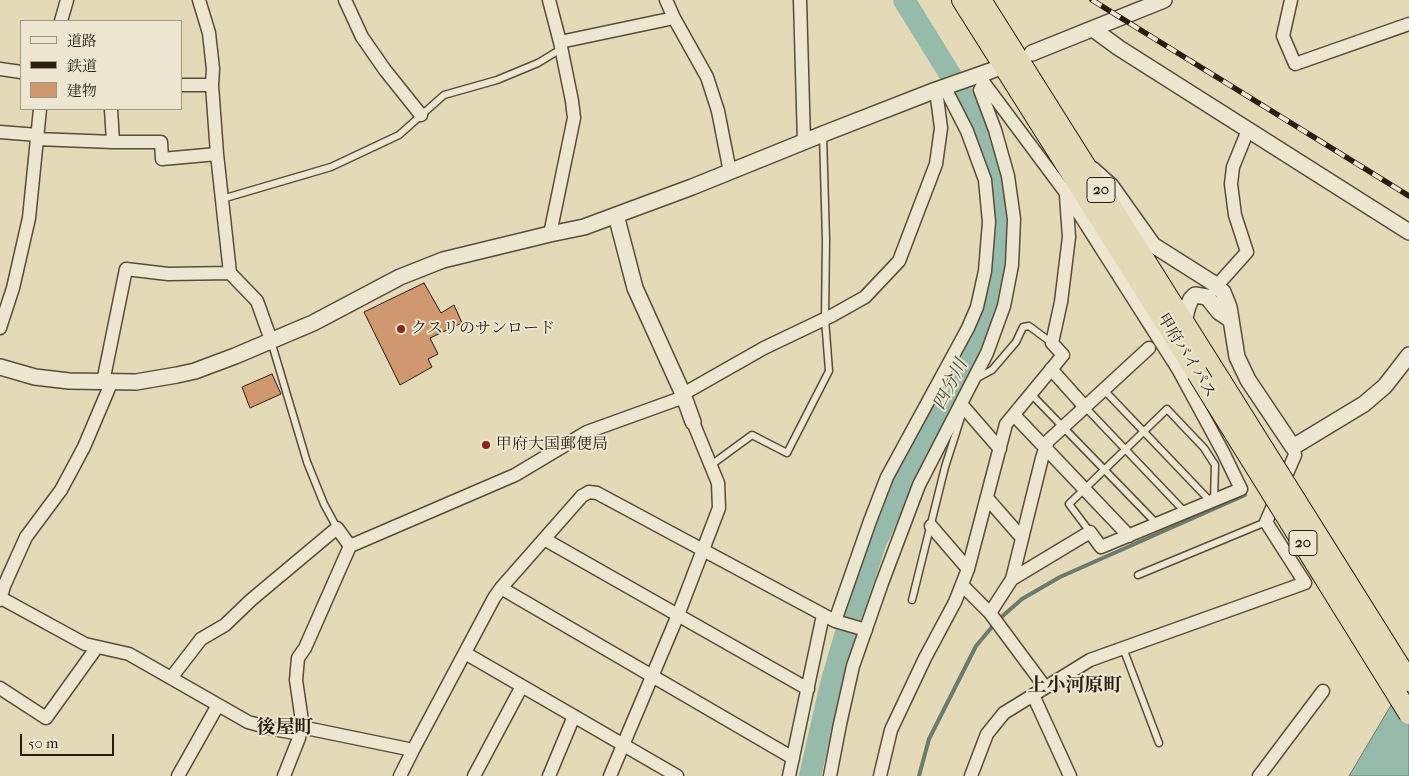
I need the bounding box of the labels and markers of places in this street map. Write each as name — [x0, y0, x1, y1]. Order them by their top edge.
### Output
place label: クスリのサンロード — [411, 319, 555, 339]
marker: クスリのサンロード — [395, 323, 407, 335]
place label: 甲府大国郵便局 — [496, 435, 608, 455]
marker: 甲府大国郵便局 — [480, 439, 492, 451]

